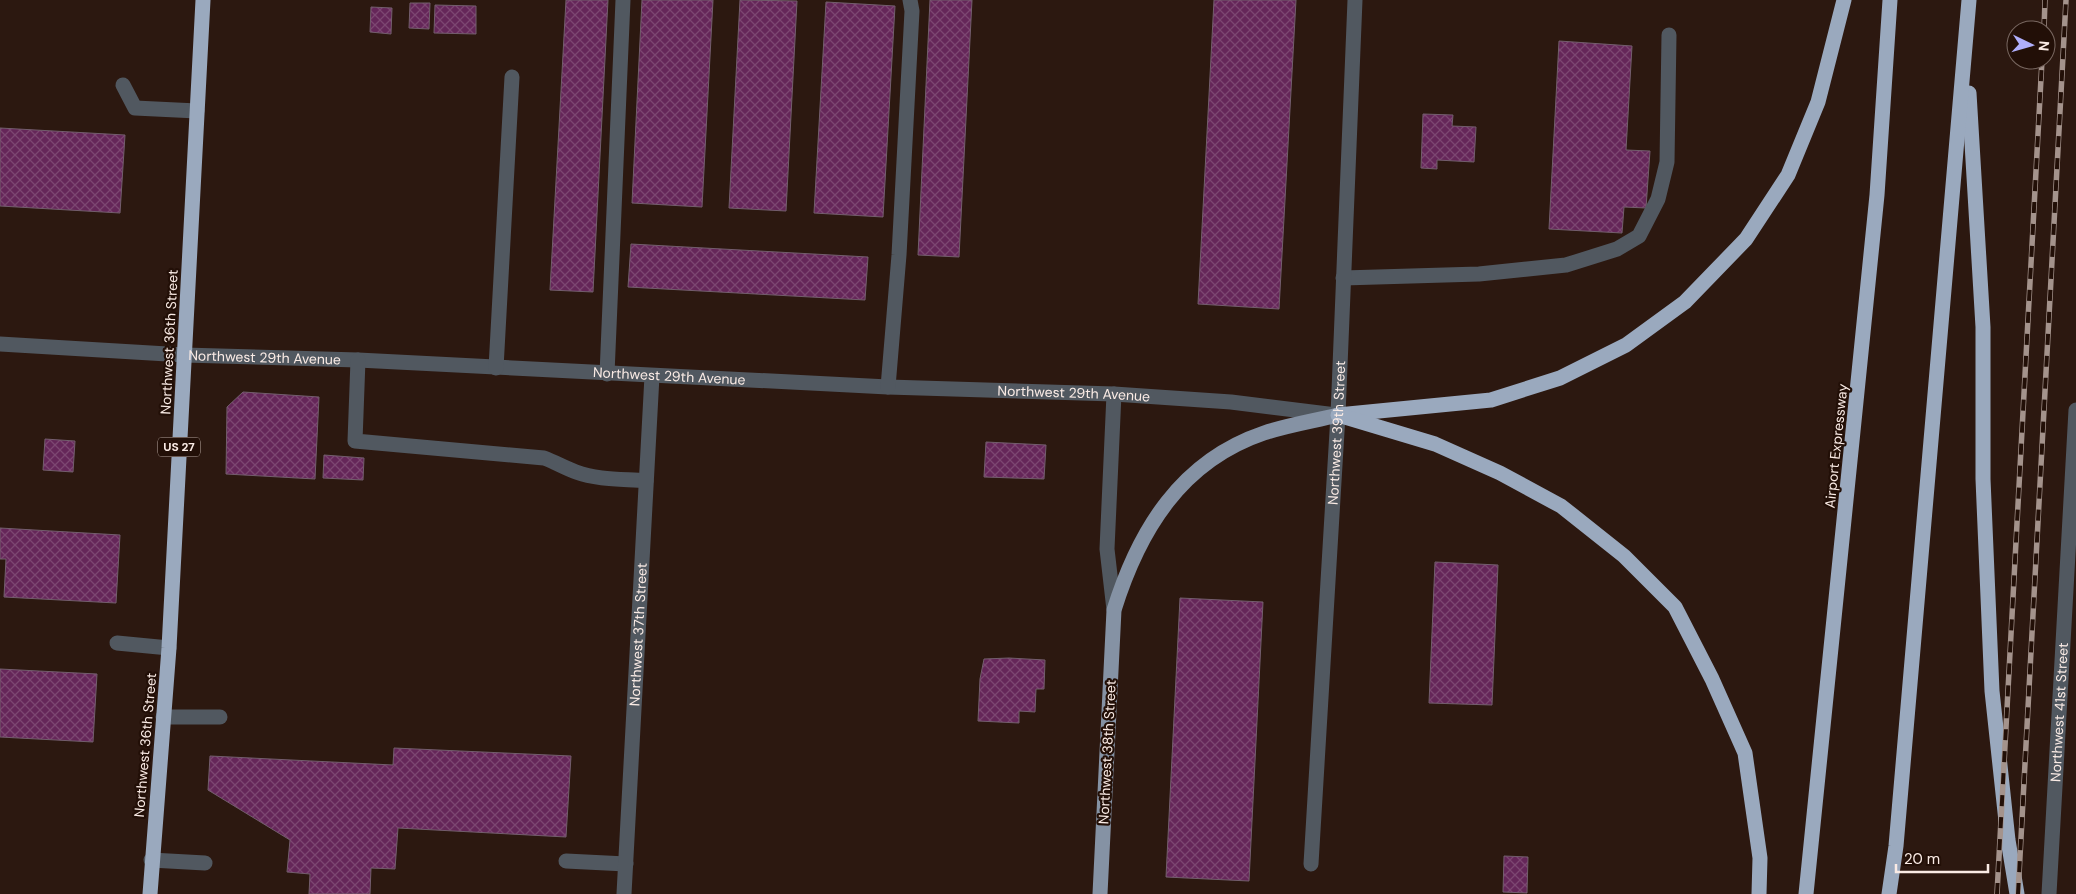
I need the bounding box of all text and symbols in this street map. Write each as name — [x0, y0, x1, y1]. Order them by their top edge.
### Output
north arrow — [2006, 20, 2056, 70]
text: N — [2035, 40, 2053, 52]
street label: Northwest 36th Street — [156, 269, 182, 415]
street label: Northwest 29th Avenue — [188, 346, 341, 369]
street label: Northwest 39th Street — [1324, 360, 1349, 506]
street label: Northwest 29th Avenue — [592, 363, 746, 389]
street label: Northwest 29th Avenue — [997, 381, 1151, 405]
street label: Airport Expressway — [1821, 383, 1852, 509]
road number: US 27 — [158, 438, 200, 457]
street label: Northwest 37th Street — [625, 562, 651, 707]
street label: Northwest 41st Street — [2046, 642, 2072, 783]
street label: Northwest 36th Street — [130, 672, 160, 818]
street label: Northwest 38th Street — [1094, 679, 1120, 825]
scale bar — [1896, 842, 1988, 874]
text: 20 m — [1904, 849, 1940, 869]

